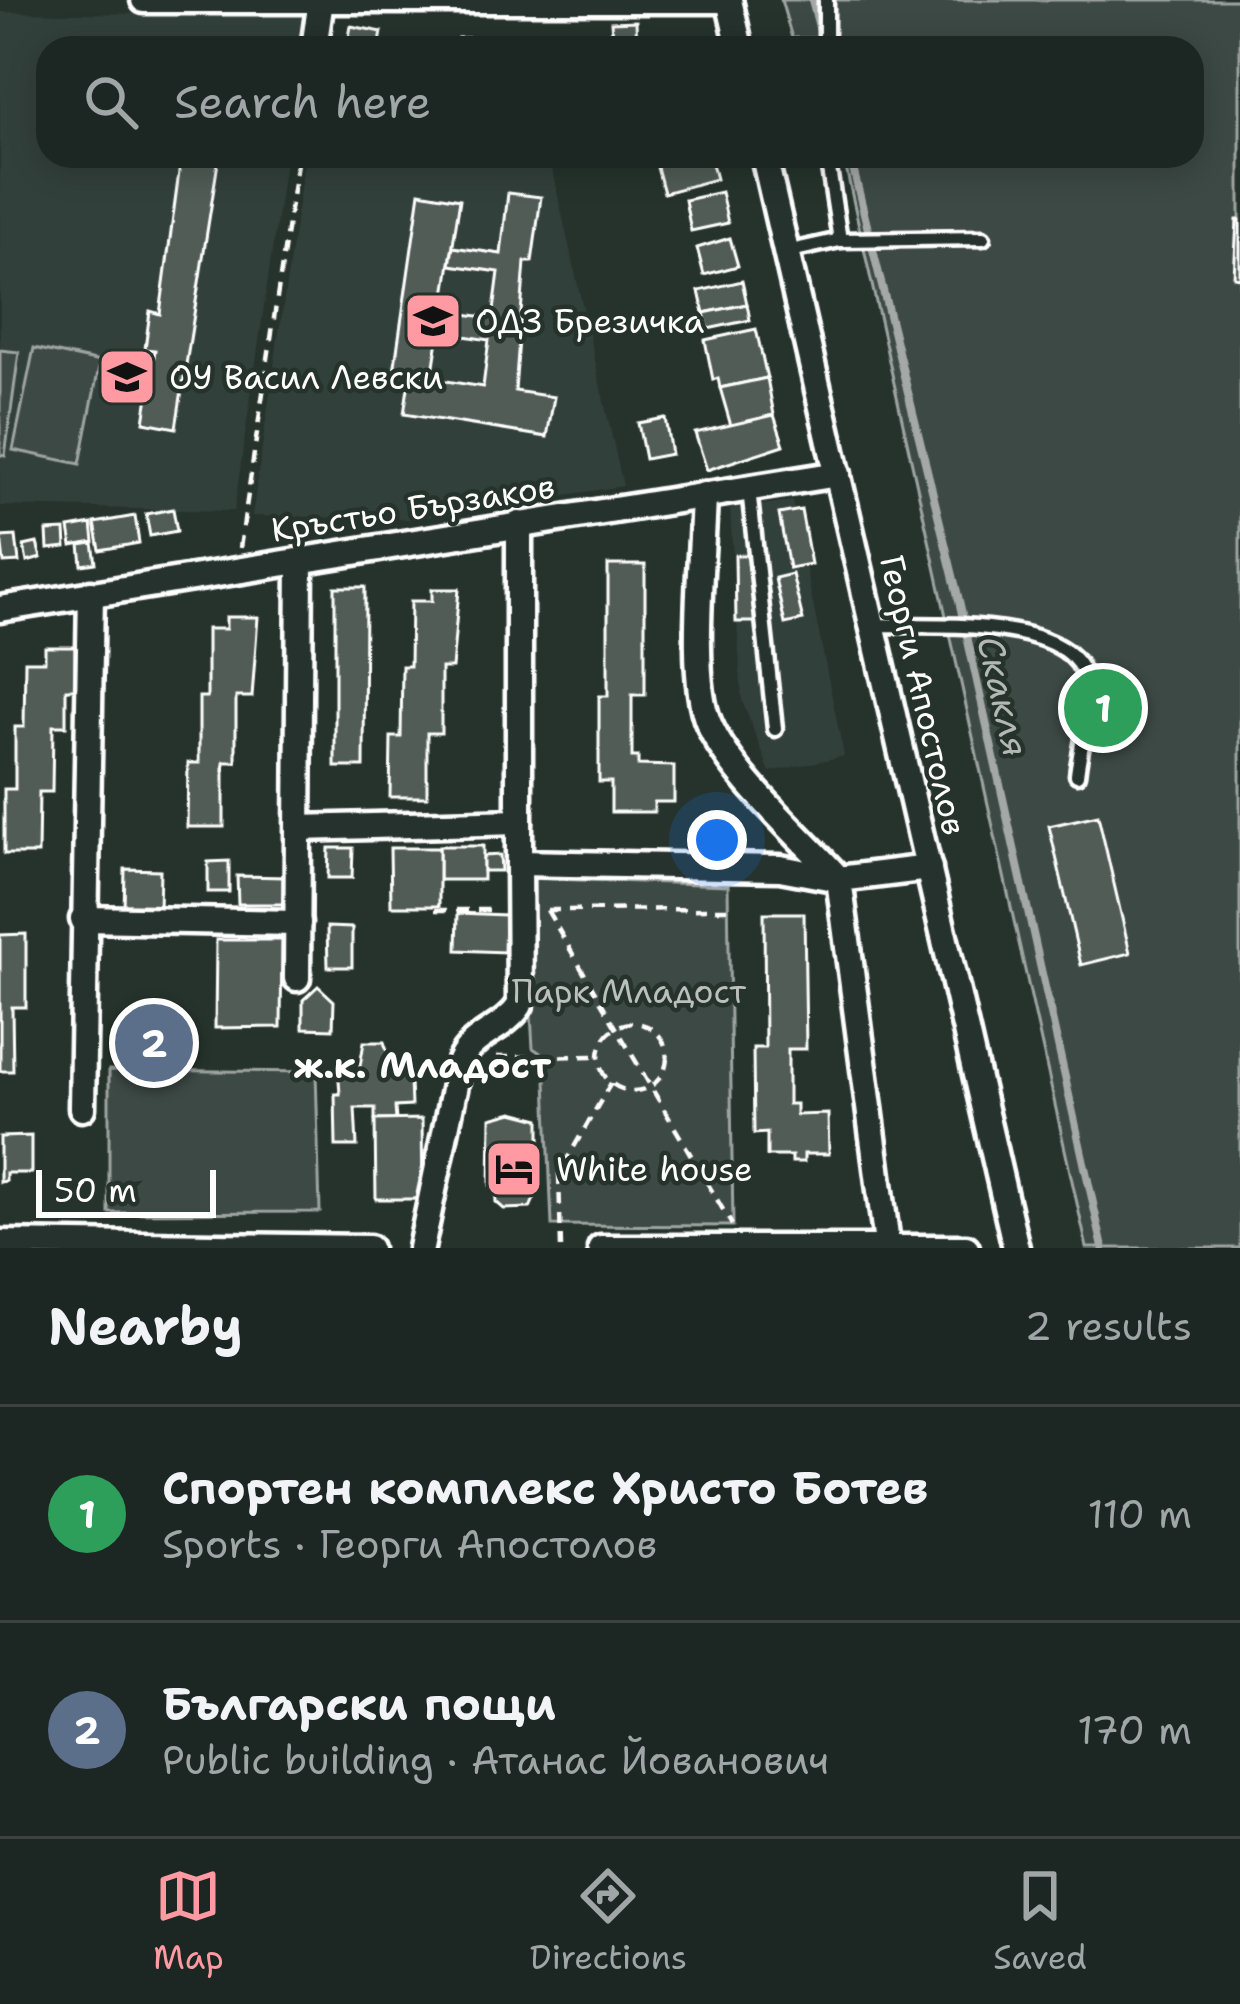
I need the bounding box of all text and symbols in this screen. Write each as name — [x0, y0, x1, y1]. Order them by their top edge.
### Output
search box — [36, 36, 1204, 168]
icon: search — [78, 69, 144, 135]
text: Search here — [174, 72, 431, 132]
school or university icon: ОДЗ Брезичка — [402, 290, 464, 352]
place label: ОДЗ Брезичка — [475, 299, 704, 344]
school or university icon: ОУ Васил Левски — [96, 346, 158, 408]
place label: ОУ Васил Левски — [169, 355, 443, 400]
street label: Кръстьо Бързаков — [268, 463, 558, 553]
street label: Георги Апостолов — [869, 551, 977, 839]
water label: Скакля — [965, 631, 1041, 761]
pin: 1 — [1064, 663, 1142, 753]
your location — [687, 810, 747, 870]
park label: Парк Младост — [512, 969, 746, 1014]
pin: 2 — [115, 998, 193, 1088]
district label: ж.к. Младост — [293, 1041, 551, 1090]
hotel icon: White house — [483, 1138, 545, 1200]
place label: White house — [556, 1147, 753, 1192]
scale bar — [36, 1164, 216, 1217]
text: 50 m — [54, 1168, 137, 1213]
text: Nearby — [48, 1292, 243, 1360]
text: 2 results — [1025, 1300, 1192, 1352]
text: Спортен комплекс Христо Ботев — [162, 1458, 928, 1518]
text: 1 — [78, 1488, 96, 1540]
text: 110 m — [1088, 1488, 1192, 1540]
text: Sports · Георги Апостолов — [162, 1518, 657, 1570]
text: Български пощи — [162, 1674, 556, 1734]
text: 2 — [73, 1704, 101, 1756]
text: 170 m — [1077, 1704, 1192, 1756]
text: Public building · Атанас Йованович — [162, 1734, 829, 1786]
tab: Map — [153, 1863, 224, 1980]
tab: Directions — [530, 1863, 687, 1980]
tab: Saved — [993, 1863, 1087, 1980]

